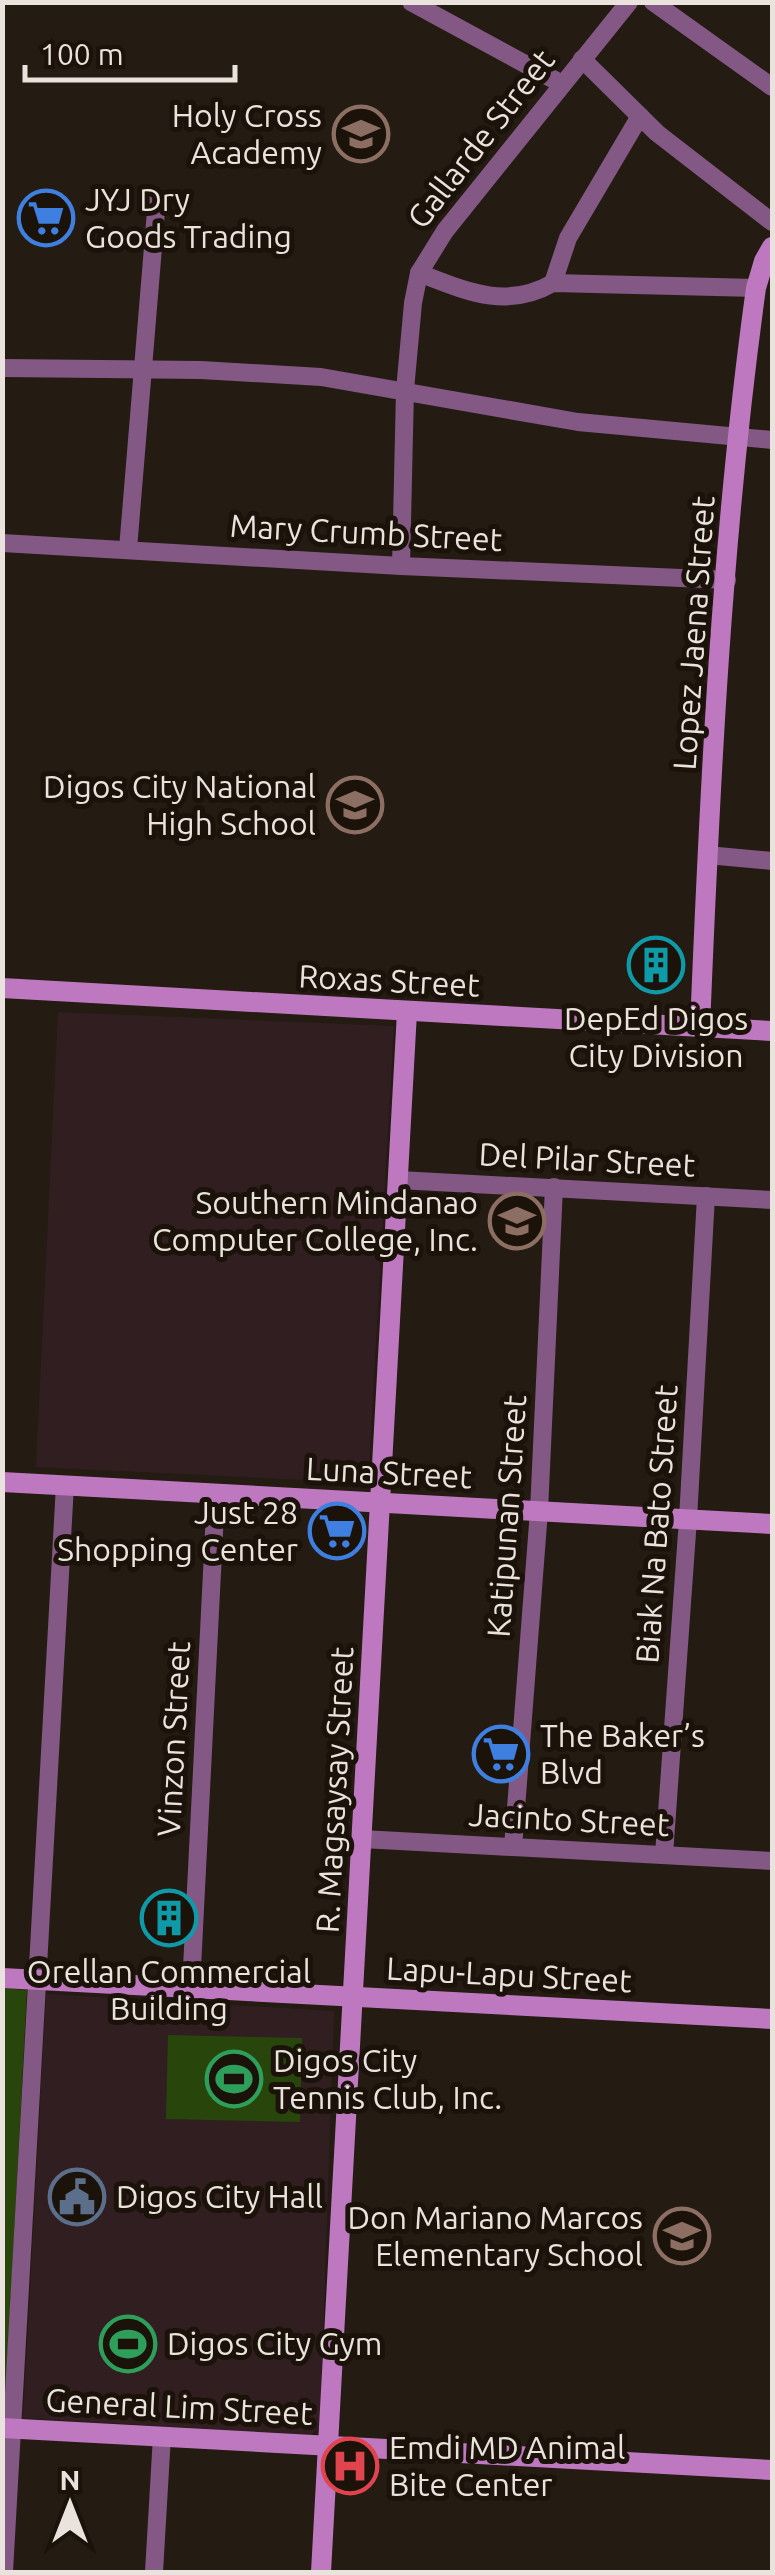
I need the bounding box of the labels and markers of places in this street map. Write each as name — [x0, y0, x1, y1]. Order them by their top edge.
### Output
place label: Holy Cross Academy — [172, 97, 322, 170]
school or university icon: Holy Cross Academy — [331, 104, 391, 164]
place label: JYJ Dry Goods Trading — [85, 181, 292, 254]
supermarket icon: JYJ Dry Goods Trading — [16, 188, 76, 248]
place label: Digos City National High School — [43, 768, 316, 841]
school or university icon: Digos City National High School — [325, 775, 385, 835]
building icon: DepEd Digos City Division — [626, 935, 686, 995]
place label: DepEd Digos City Division — [564, 1000, 748, 1073]
place label: Southern Mindanao Computer College, Inc. — [152, 1184, 478, 1257]
school or university icon: Southern Mindanao Computer College, Inc. — [487, 1191, 547, 1251]
place label: Just 28 Shopping Center — [57, 1494, 298, 1567]
supermarket icon: Just 28 Shopping Center — [307, 1501, 367, 1561]
place label: The Baker’s Blvd — [540, 1717, 705, 1790]
supermarket icon: The Baker’s Blvd — [471, 1724, 531, 1784]
building icon: Orellan Commercial Building — [139, 1888, 199, 1948]
place label: Orellan Commercial Building — [27, 1953, 311, 2026]
place label: Digos City Tennis Club, Inc. — [273, 2042, 502, 2115]
sports icon: Digos City Tennis Club, Inc. — [204, 2049, 264, 2109]
public building icon: Digos City Hall — [47, 2167, 107, 2227]
place label: Digos City Hall — [116, 2178, 323, 2214]
place label: Don Mariano Marcos Elementary School — [347, 2199, 643, 2272]
school or university icon: Don Mariano Marcos Elementary School — [652, 2206, 712, 2266]
sports icon: Digos City Gym — [98, 2314, 158, 2374]
place label: Digos City Gym — [167, 2325, 383, 2361]
place label: Emdi MD Animal Bite Center — [389, 2429, 625, 2502]
hospital icon: Emdi MD Animal Bite Center — [320, 2436, 380, 2496]

